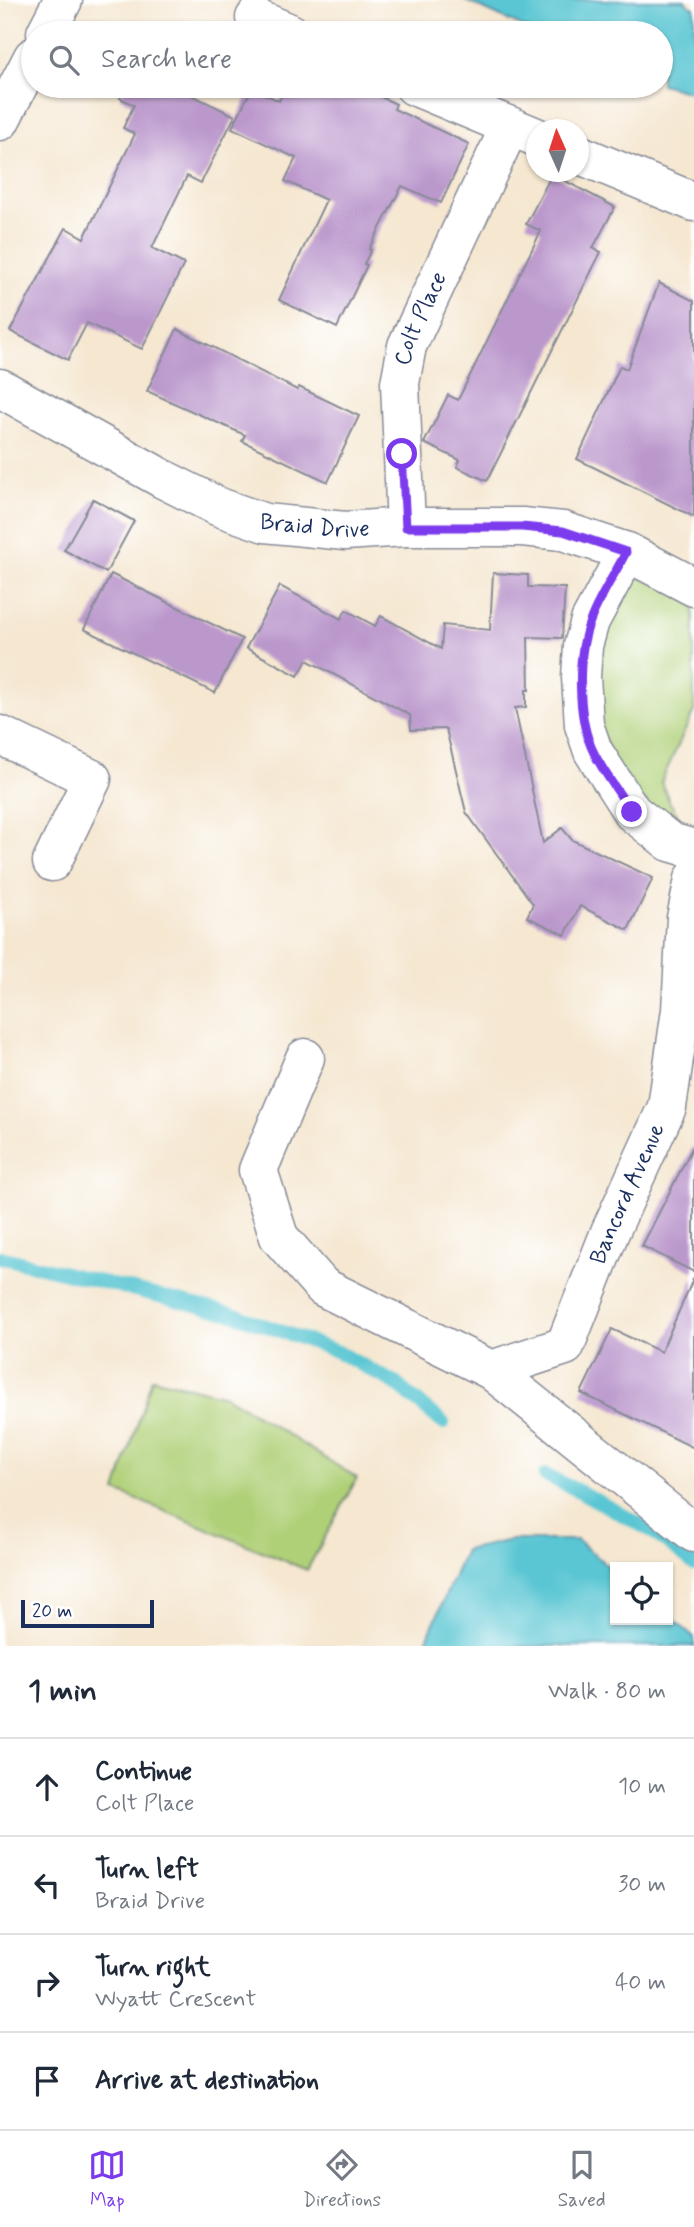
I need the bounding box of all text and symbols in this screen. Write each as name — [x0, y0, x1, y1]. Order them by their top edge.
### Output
search box — [21, 21, 673, 98]
icon: search — [45, 41, 83, 79]
text: Search here — [101, 43, 232, 77]
north arrow — [526, 119, 589, 182]
street label: Colt Place — [389, 267, 454, 368]
route start — [386, 438, 417, 469]
street label: Braid Drive — [258, 508, 371, 546]
route end — [616, 796, 647, 827]
street label: Bancord Avenue — [584, 1119, 672, 1269]
map controls — [610, 1562, 673, 1625]
button: locate — [610, 1562, 673, 1625]
scale bar — [21, 1597, 154, 1629]
text: 20 m — [32, 1599, 72, 1624]
text: 1 min — [28, 1672, 97, 1711]
text: Walk · 80 m — [548, 1677, 666, 1707]
text: Continue — [95, 1755, 192, 1789]
icon: ahead — [28, 1768, 66, 1806]
text: 10 m — [618, 1772, 666, 1802]
text: Colt Place — [95, 1789, 194, 1819]
text: Turn left — [95, 1853, 199, 1887]
icon: left — [28, 1866, 66, 1904]
text: 30 m — [618, 1870, 666, 1900]
text: Braid Drive — [95, 1887, 205, 1917]
text: Turn right — [95, 1951, 211, 1985]
icon: right — [28, 1964, 66, 2002]
text: 40 m — [615, 1968, 666, 1998]
text: Wyatt Crescent — [95, 1985, 256, 2015]
icon: arrive — [28, 2062, 66, 2100]
text: Arrive at destination — [95, 2064, 319, 2098]
tab: Map — [88, 2146, 126, 2213]
tab: Directions — [303, 2146, 381, 2213]
tab: Saved — [558, 2146, 606, 2213]

